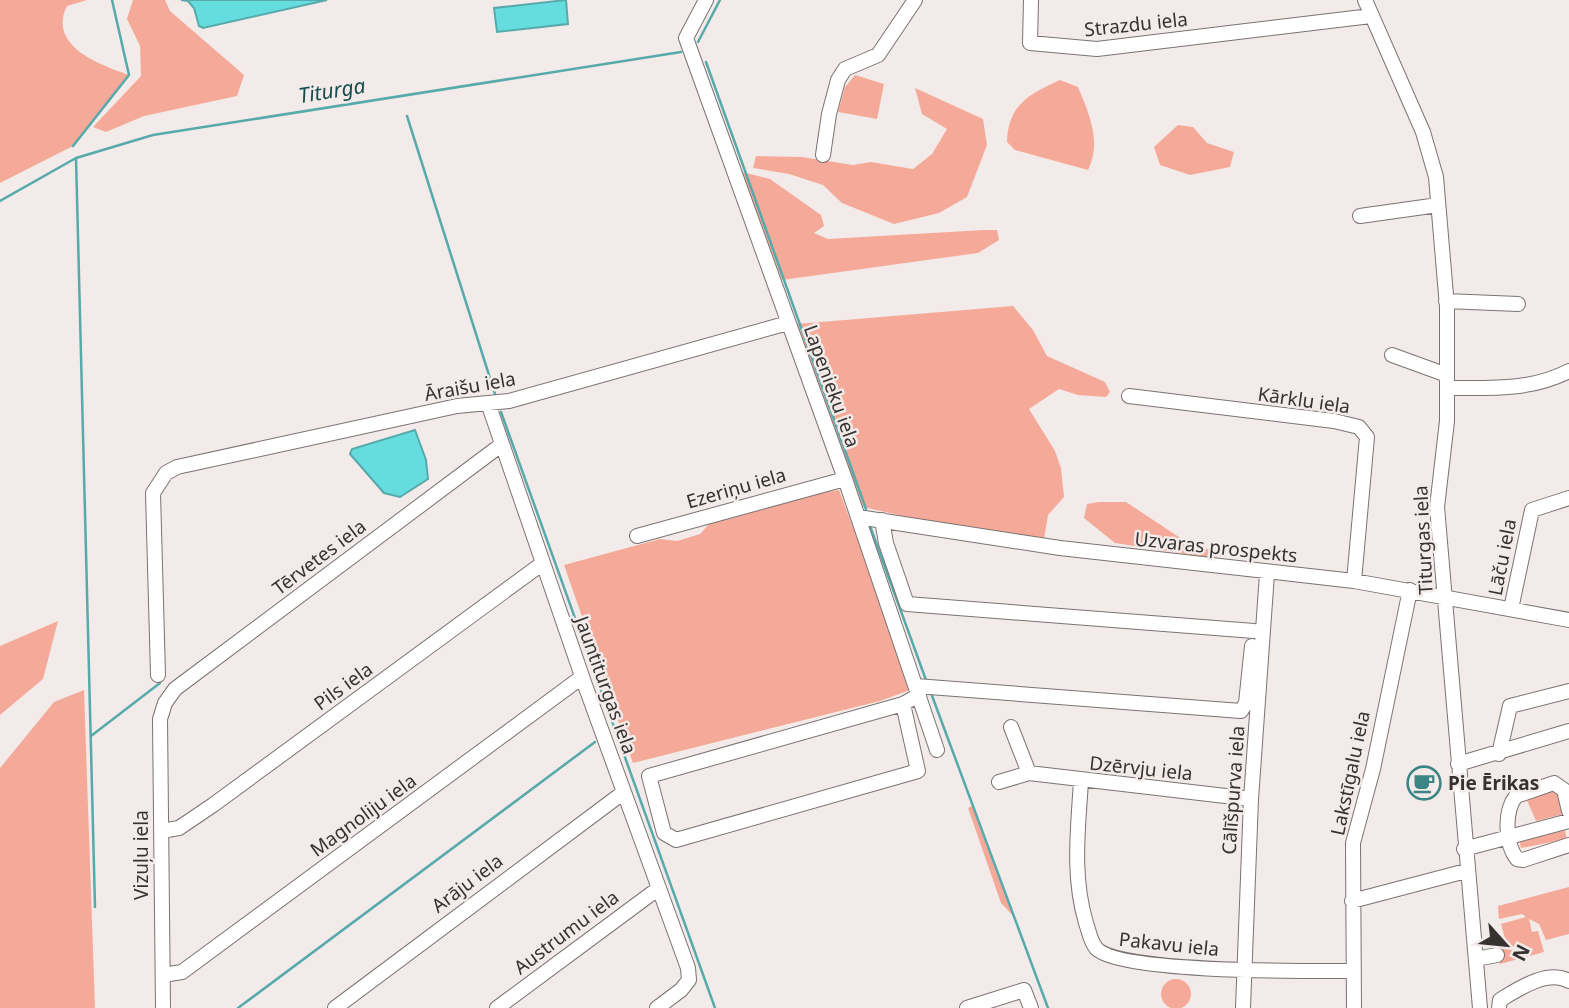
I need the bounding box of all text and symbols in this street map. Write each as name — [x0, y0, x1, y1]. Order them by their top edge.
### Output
street label: Strazdu iela — [1083, 6, 1189, 42]
water label: Titurga — [296, 71, 367, 109]
street label: Lapenieku iela — [798, 321, 866, 451]
street label: Āraišu iela — [422, 365, 518, 407]
street label: Kārklu iela — [1256, 381, 1352, 419]
street label: Ezeriņu iela — [683, 461, 789, 515]
street label: Titurgas iela — [1407, 485, 1439, 595]
street label: Tērvetes iela — [267, 513, 371, 601]
street label: Lāču iela — [1482, 516, 1522, 598]
street label: Uzvaras prospekts — [1133, 526, 1299, 568]
street label: Jauntiturgas iela — [568, 611, 643, 758]
street label: Pils iela — [308, 656, 378, 716]
street label: Lakstīgalu iela — [1324, 708, 1376, 838]
street label: Cālīšpurva iela — [1216, 725, 1250, 855]
street label: Dzērvju iela — [1088, 750, 1194, 786]
cafe icon: Pie Ērikas — [1405, 764, 1443, 802]
street label: Magnoliju iela — [305, 768, 421, 862]
place label: Pie Ērikas — [1448, 770, 1539, 796]
street label: Vizuļu iela — [128, 810, 154, 900]
street label: Arāju iela — [426, 848, 508, 918]
street label: Austrumu iela — [508, 884, 624, 980]
north arrow — [1471, 910, 1541, 980]
street label: Pakavu iela — [1118, 926, 1220, 962]
text: N — [1506, 940, 1536, 966]

